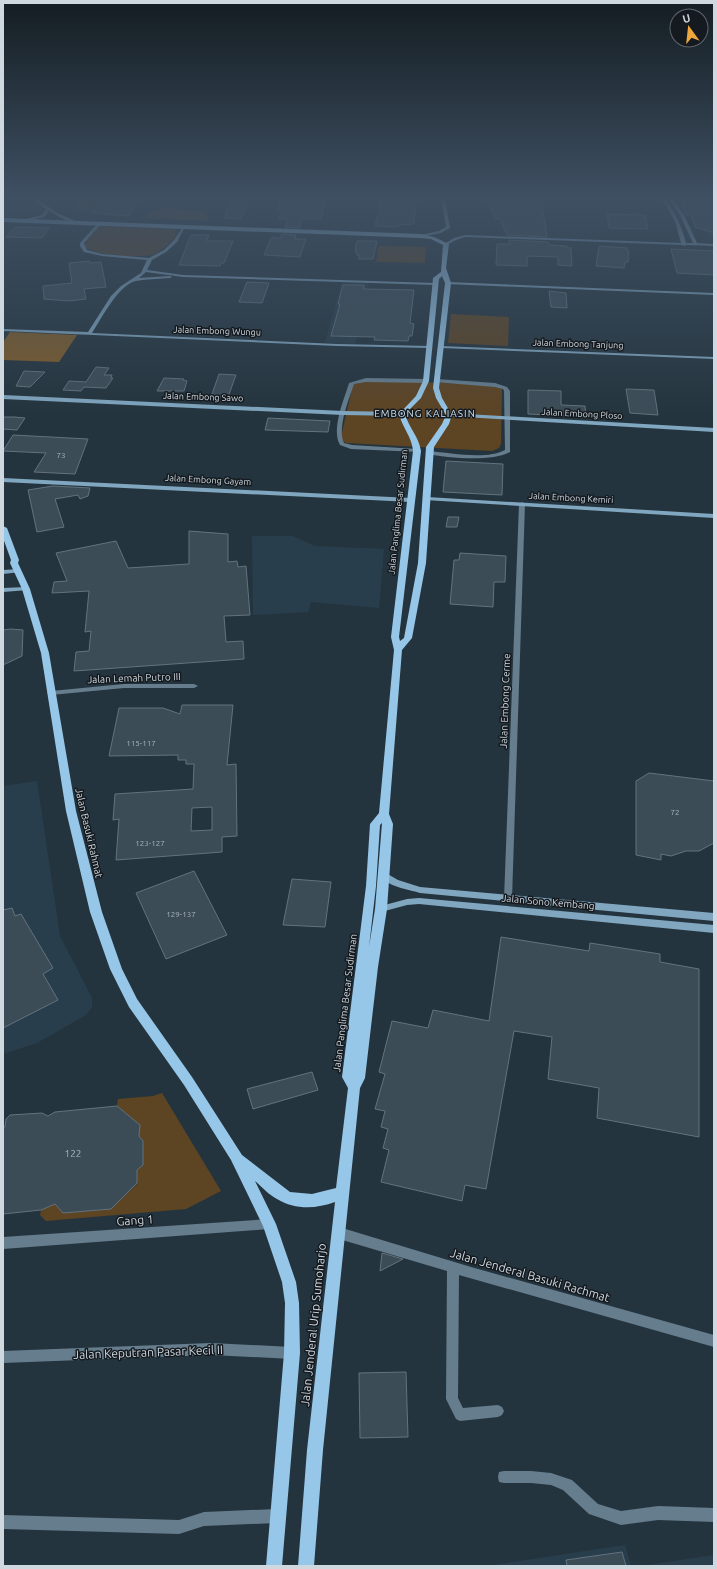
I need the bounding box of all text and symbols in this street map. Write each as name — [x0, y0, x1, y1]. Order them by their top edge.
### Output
north arrow — [669, 8, 709, 48]
text: U — [681, 12, 692, 25]
street label: Jalan Embong Wungu — [173, 324, 261, 338]
street label: Jalan Embong Tanjung — [532, 337, 624, 351]
street label: Jalan Embong Sawo — [163, 391, 243, 403]
street label: Jalan Embong Ploso — [541, 407, 623, 421]
district label: EMBONG KALIASIN — [374, 408, 476, 419]
street label: Jalan Panglima Besar Sudirman — [386, 449, 410, 575]
house number: 73 — [56, 451, 66, 460]
street label: Jalan Embong Gayam — [165, 473, 252, 487]
street label: Jalan Embong Kemiri — [528, 491, 614, 505]
street label: Jalan Embong Cerme — [498, 653, 512, 749]
street label: Jalan Lemah Putro III — [87, 671, 181, 685]
house number: 115-117 — [126, 739, 156, 748]
street label: Jalan Basuki Rahmat — [73, 787, 105, 879]
house number: 72 — [670, 808, 680, 817]
house number: 123-127 — [135, 839, 165, 848]
street label: Jalan Sono Kembang — [501, 892, 595, 912]
house number: 129-137 — [166, 910, 196, 919]
street label: Jalan Panglima Besar Sudirman — [331, 933, 359, 1073]
house number: 122 — [65, 1148, 81, 1159]
street label: Gang 1 — [116, 1212, 154, 1228]
street label: Jalan Jenderal Urip Sumoharjo — [298, 1243, 328, 1407]
street label: Jalan Jenderal Basuki Rachmat — [449, 1246, 612, 1304]
street label: Jalan Keputran Pasar Kecil II — [73, 1343, 223, 1361]

